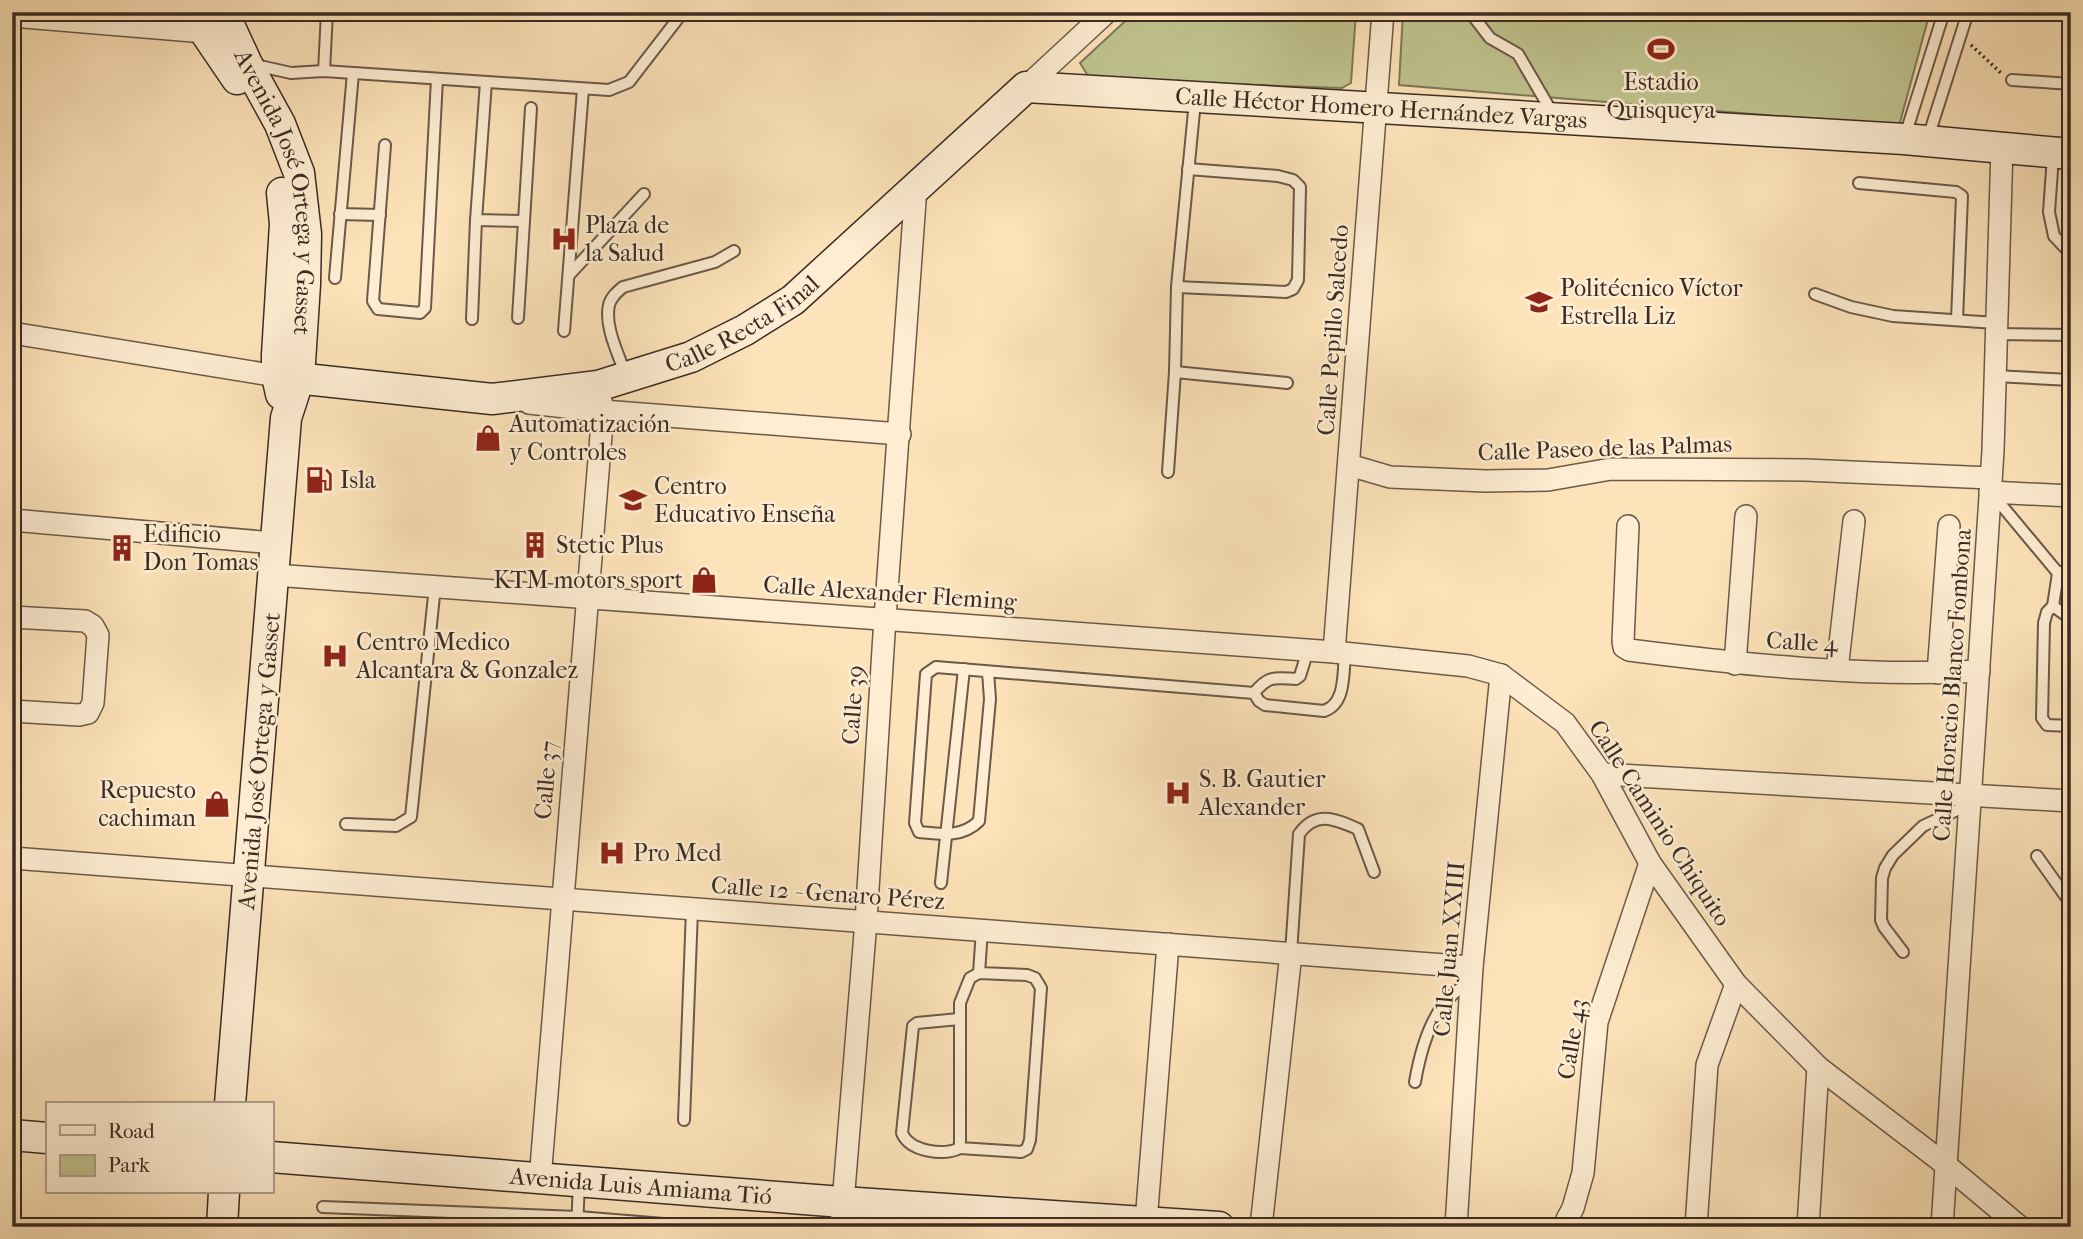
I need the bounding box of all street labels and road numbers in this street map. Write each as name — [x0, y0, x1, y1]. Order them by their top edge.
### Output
street label: Avenida José Ortega y Gasset — [228, 44, 320, 337]
street label: Calle Héctor Homero Hernández Vargas — [1174, 82, 1588, 134]
street label: Calle Pepillo Salcedo — [1312, 224, 1354, 436]
street label: Calle Recta Final — [662, 269, 825, 378]
street label: Calle Paseo de las Palmas — [1477, 430, 1733, 466]
street label: Calle Horacio Blanco Fombona — [1927, 527, 1977, 842]
street label: Calle Alexander Fleming — [762, 570, 1019, 616]
street label: Avenida José Ortega y Gasset — [232, 611, 286, 912]
street label: Calle 4 — [1766, 626, 1839, 658]
street label: Calle 39 — [836, 664, 870, 746]
street label: Calle Caminio Chiquito — [1583, 715, 1737, 931]
street label: Calle 37 — [529, 740, 563, 820]
street label: Calle Juan XXIII — [1427, 860, 1471, 1038]
street label: Calle 12 - Genaro Pérez — [710, 871, 946, 915]
street label: Calle 43 — [1552, 997, 1592, 1081]
street label: Avenida Luis Amiama Tió — [508, 1162, 773, 1210]

